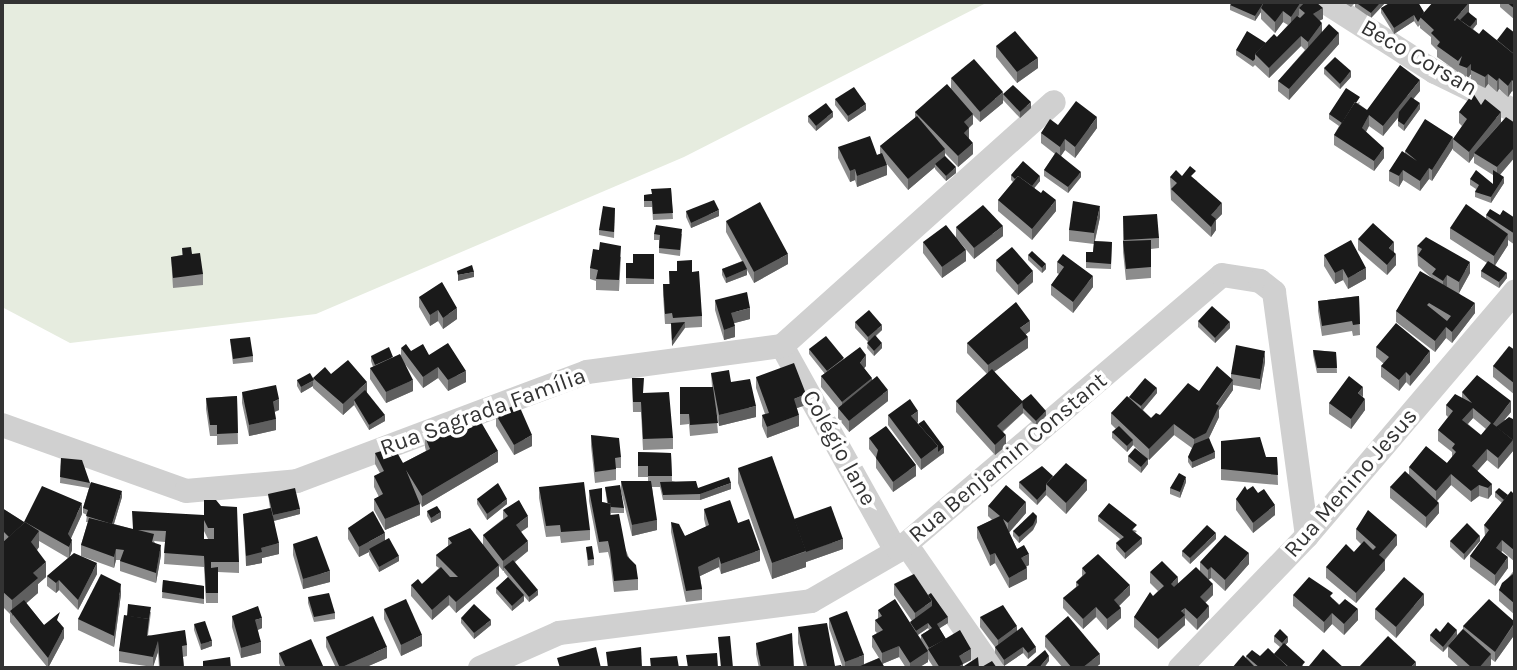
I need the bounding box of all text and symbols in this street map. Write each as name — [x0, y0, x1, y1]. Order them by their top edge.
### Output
street label: Beco Corsan — [1356, 14, 1482, 102]
street label: Rua Sagrada Família — [376, 362, 590, 462]
street label: Rua Benjamin Constant — [903, 367, 1113, 549]
street label: Colégio lane — [796, 386, 882, 510]
street label: Rua Menino Jesus — [1278, 403, 1424, 563]

